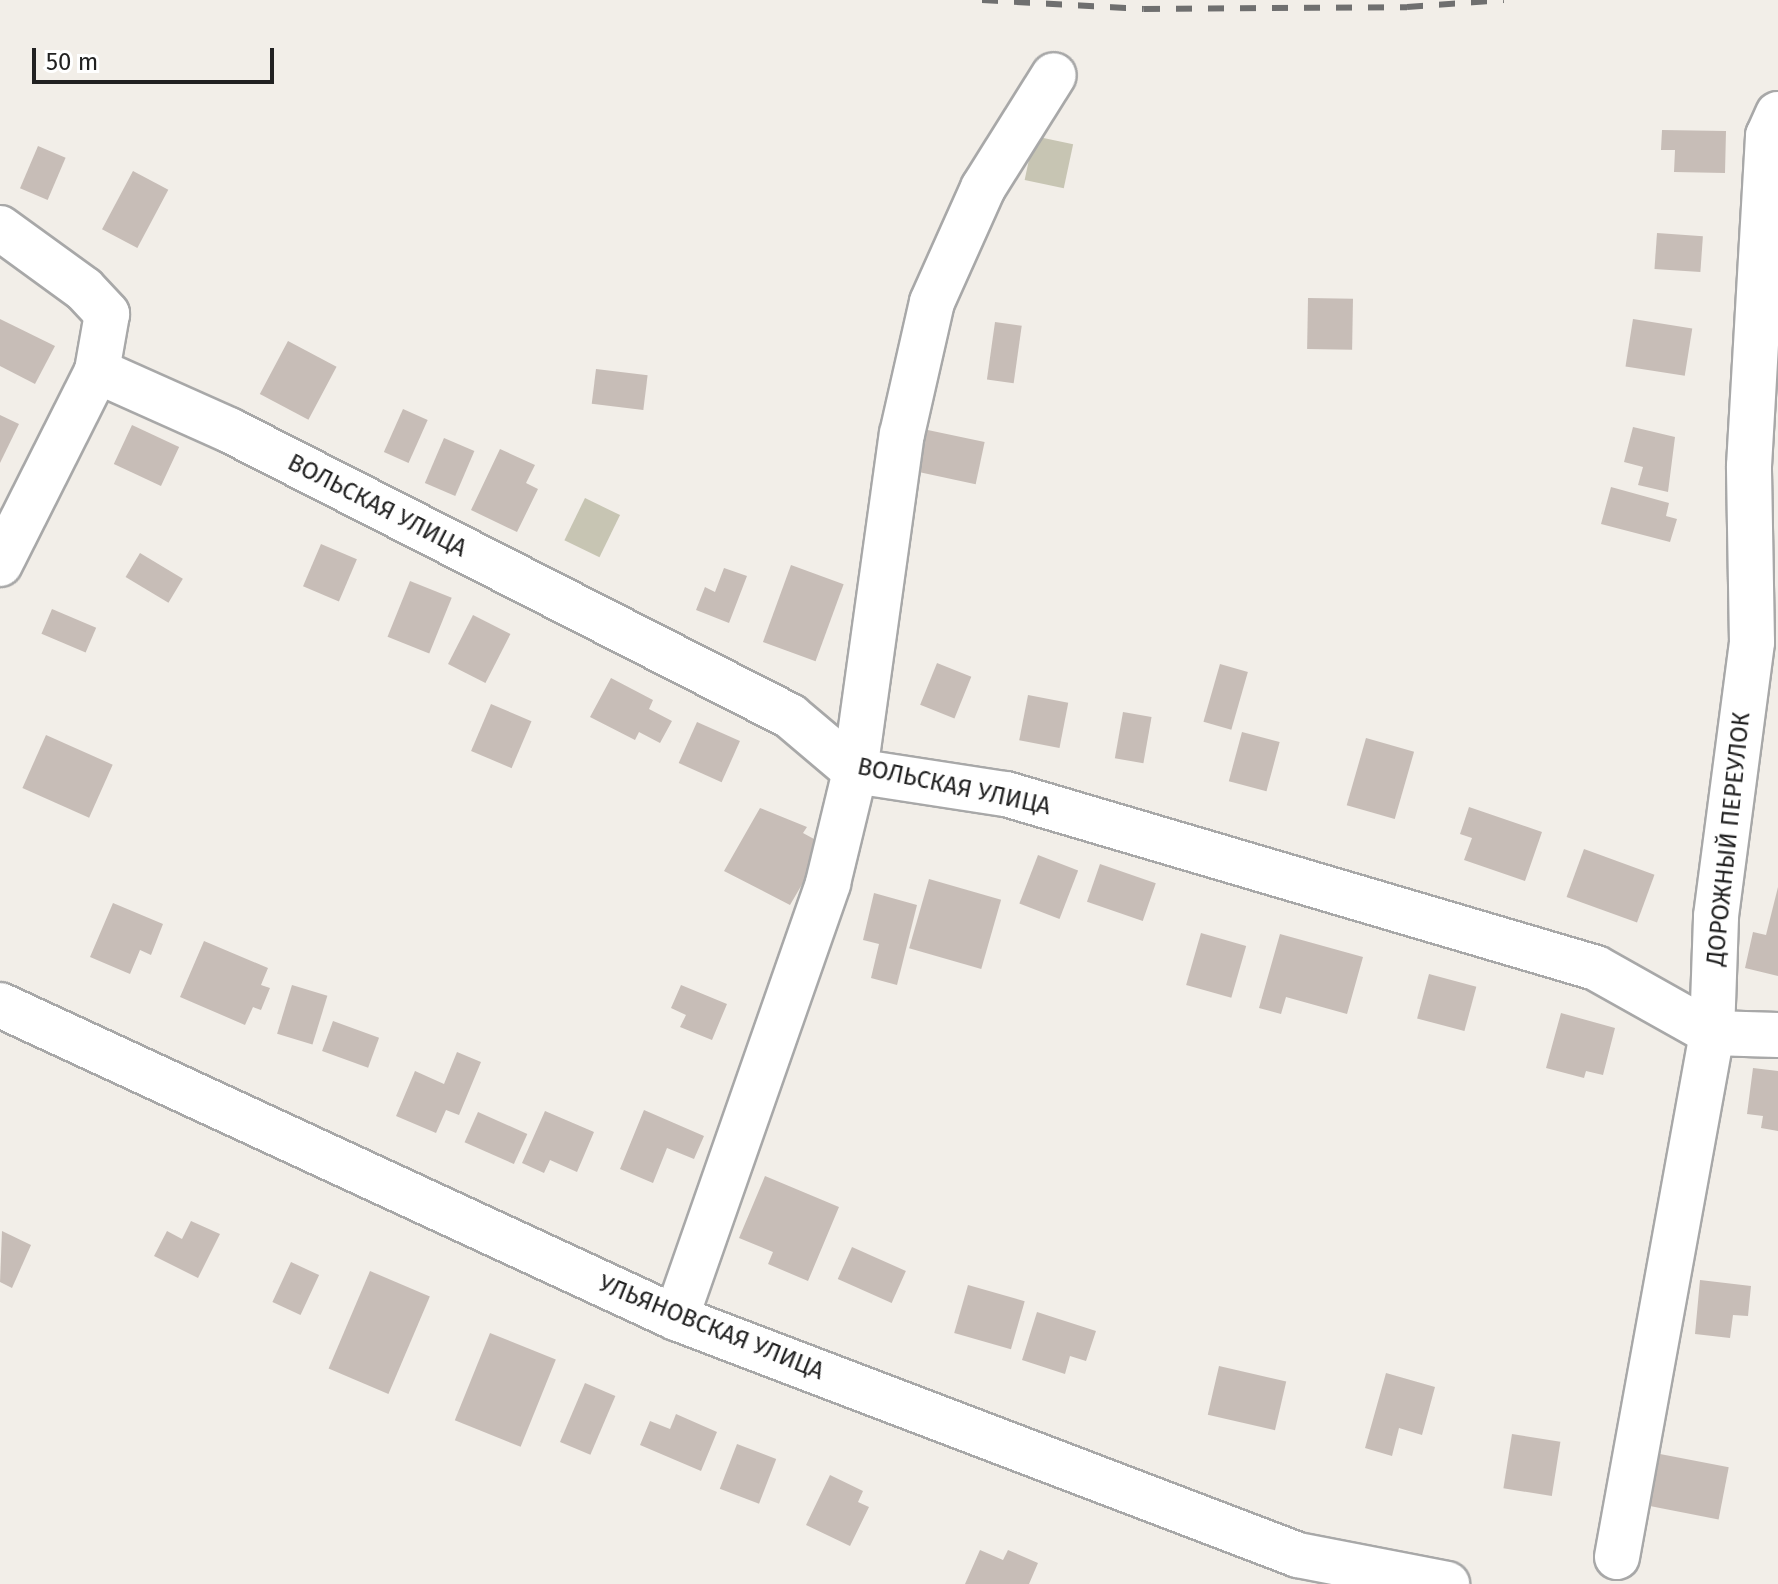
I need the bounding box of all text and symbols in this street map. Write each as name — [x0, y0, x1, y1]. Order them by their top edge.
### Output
scale bar — [36, 32, 278, 82]
text: 50 m — [46, 48, 98, 76]
street label: ВОЛЬСКАЯ УЛИЦА — [283, 448, 471, 564]
street label: ДОРОЖНЫЙ ПЕРЕУЛОК — [1701, 711, 1757, 967]
street label: ВОЛЬСКАЯ УЛИЦА — [855, 752, 1053, 822]
street label: УЛЬЯНОВСКАЯ УЛИЦА — [594, 1270, 828, 1386]

